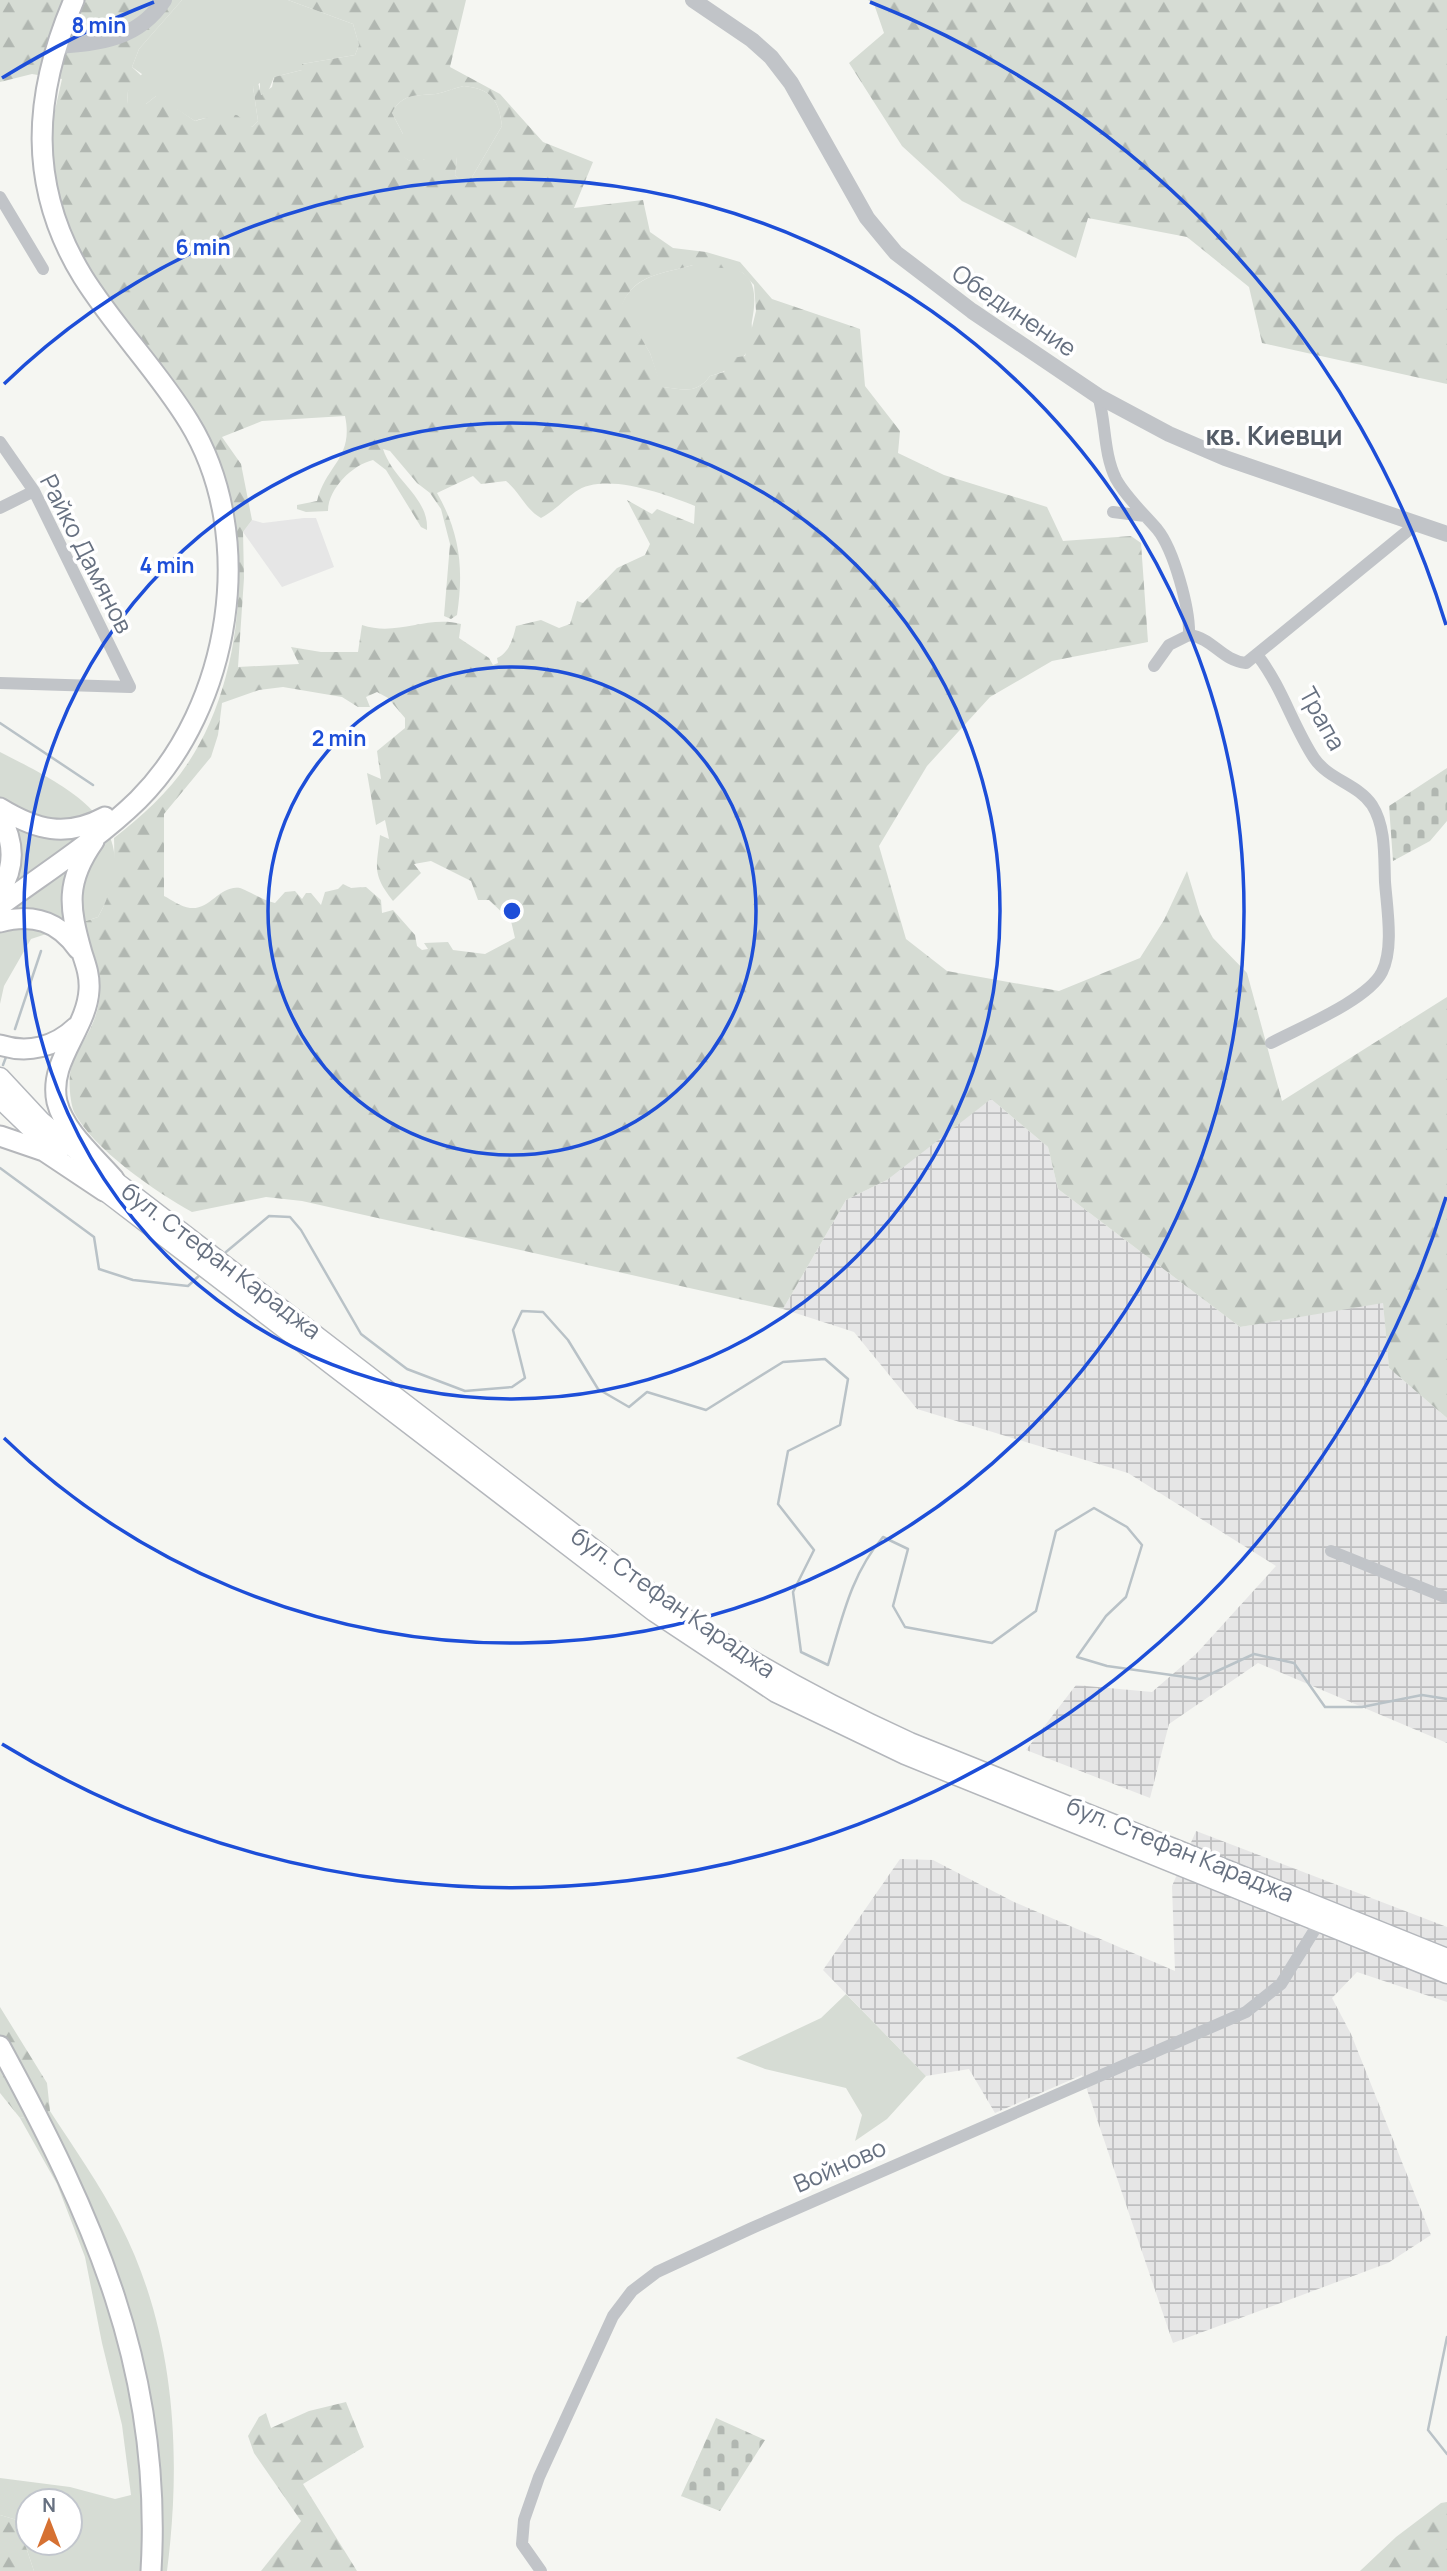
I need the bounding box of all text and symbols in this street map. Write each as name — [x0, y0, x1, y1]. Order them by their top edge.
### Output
text: 8 min — [72, 11, 126, 39]
text: 6 min — [175, 233, 231, 261]
street label: Обединение — [946, 256, 1084, 364]
district label: кв. Киевци — [1205, 417, 1343, 453]
street label: Райко Дамянов — [33, 468, 142, 639]
text: 4 min — [140, 551, 194, 579]
street label: Трапа — [1292, 681, 1354, 756]
text: 2 min — [312, 724, 366, 752]
centre of rings — [500, 899, 524, 923]
street label: бул. Стефан Караджа — [115, 1174, 329, 1346]
street label: бул. Стефан Караджа — [565, 1519, 783, 1685]
street label: бул. Стефан Караджа — [1062, 1788, 1299, 1909]
street label: Войново — [788, 2130, 891, 2200]
north arrow — [14, 2487, 84, 2557]
text: N — [42, 2492, 56, 2518]

